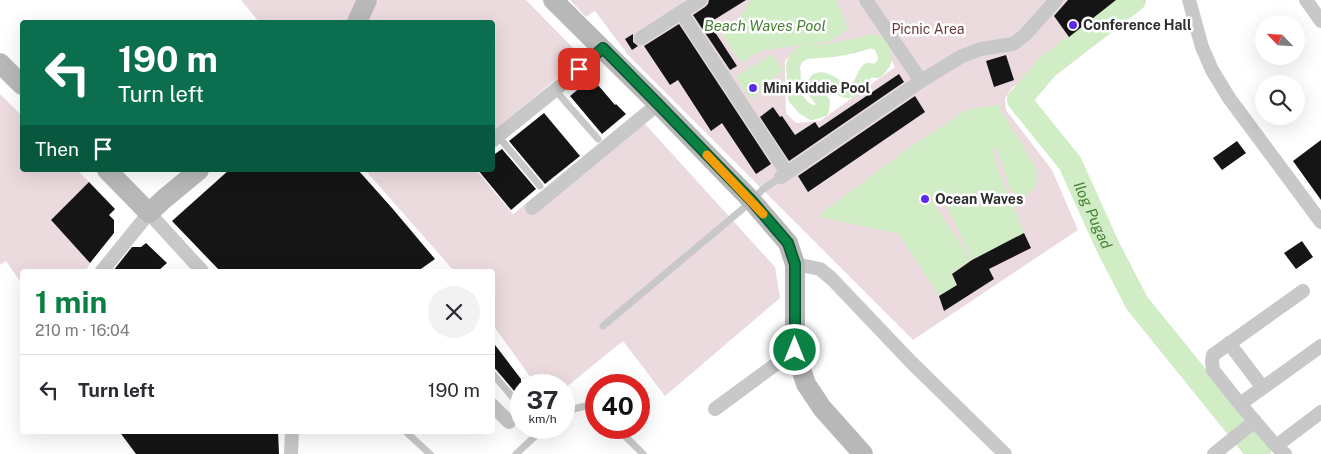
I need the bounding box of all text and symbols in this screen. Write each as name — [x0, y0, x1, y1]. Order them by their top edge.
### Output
north arrow — [1255, 15, 1305, 65]
map controls — [1255, 15, 1305, 125]
water label: Beach Waves Pool — [704, 17, 826, 34]
place label: Conference Hall — [1083, 17, 1192, 33]
marker: Conference Hall — [1067, 19, 1079, 31]
park label: Picnic Area — [891, 21, 965, 37]
text: 190 m — [118, 39, 218, 80]
icon: left — [35, 40, 100, 105]
pin — [558, 48, 600, 90]
icon: arrive — [565, 55, 593, 83]
button: search — [1255, 75, 1305, 125]
place label: Mini Kiddie Pool — [763, 80, 871, 96]
text: Turn left — [118, 81, 204, 107]
marker: Mini Kiddie Pool — [747, 82, 759, 94]
icon: arrive — [89, 135, 117, 163]
text: Then — [35, 138, 79, 160]
water label: Ilog Pugad — [1071, 178, 1116, 251]
place label: Ocean Waves — [935, 191, 1023, 207]
marker: Ocean Waves — [919, 193, 931, 205]
text: 1 min — [35, 284, 107, 320]
button: close — [428, 286, 480, 338]
text: 210 m · 16:04 — [35, 321, 130, 340]
position arrow — [768, 323, 820, 375]
speed limit sign: 40 — [585, 374, 650, 439]
icon: left — [35, 376, 63, 404]
text: Turn left — [78, 379, 155, 401]
text: 190 m — [428, 379, 480, 401]
text: 37 — [527, 385, 558, 415]
text: km/h — [528, 412, 557, 426]

